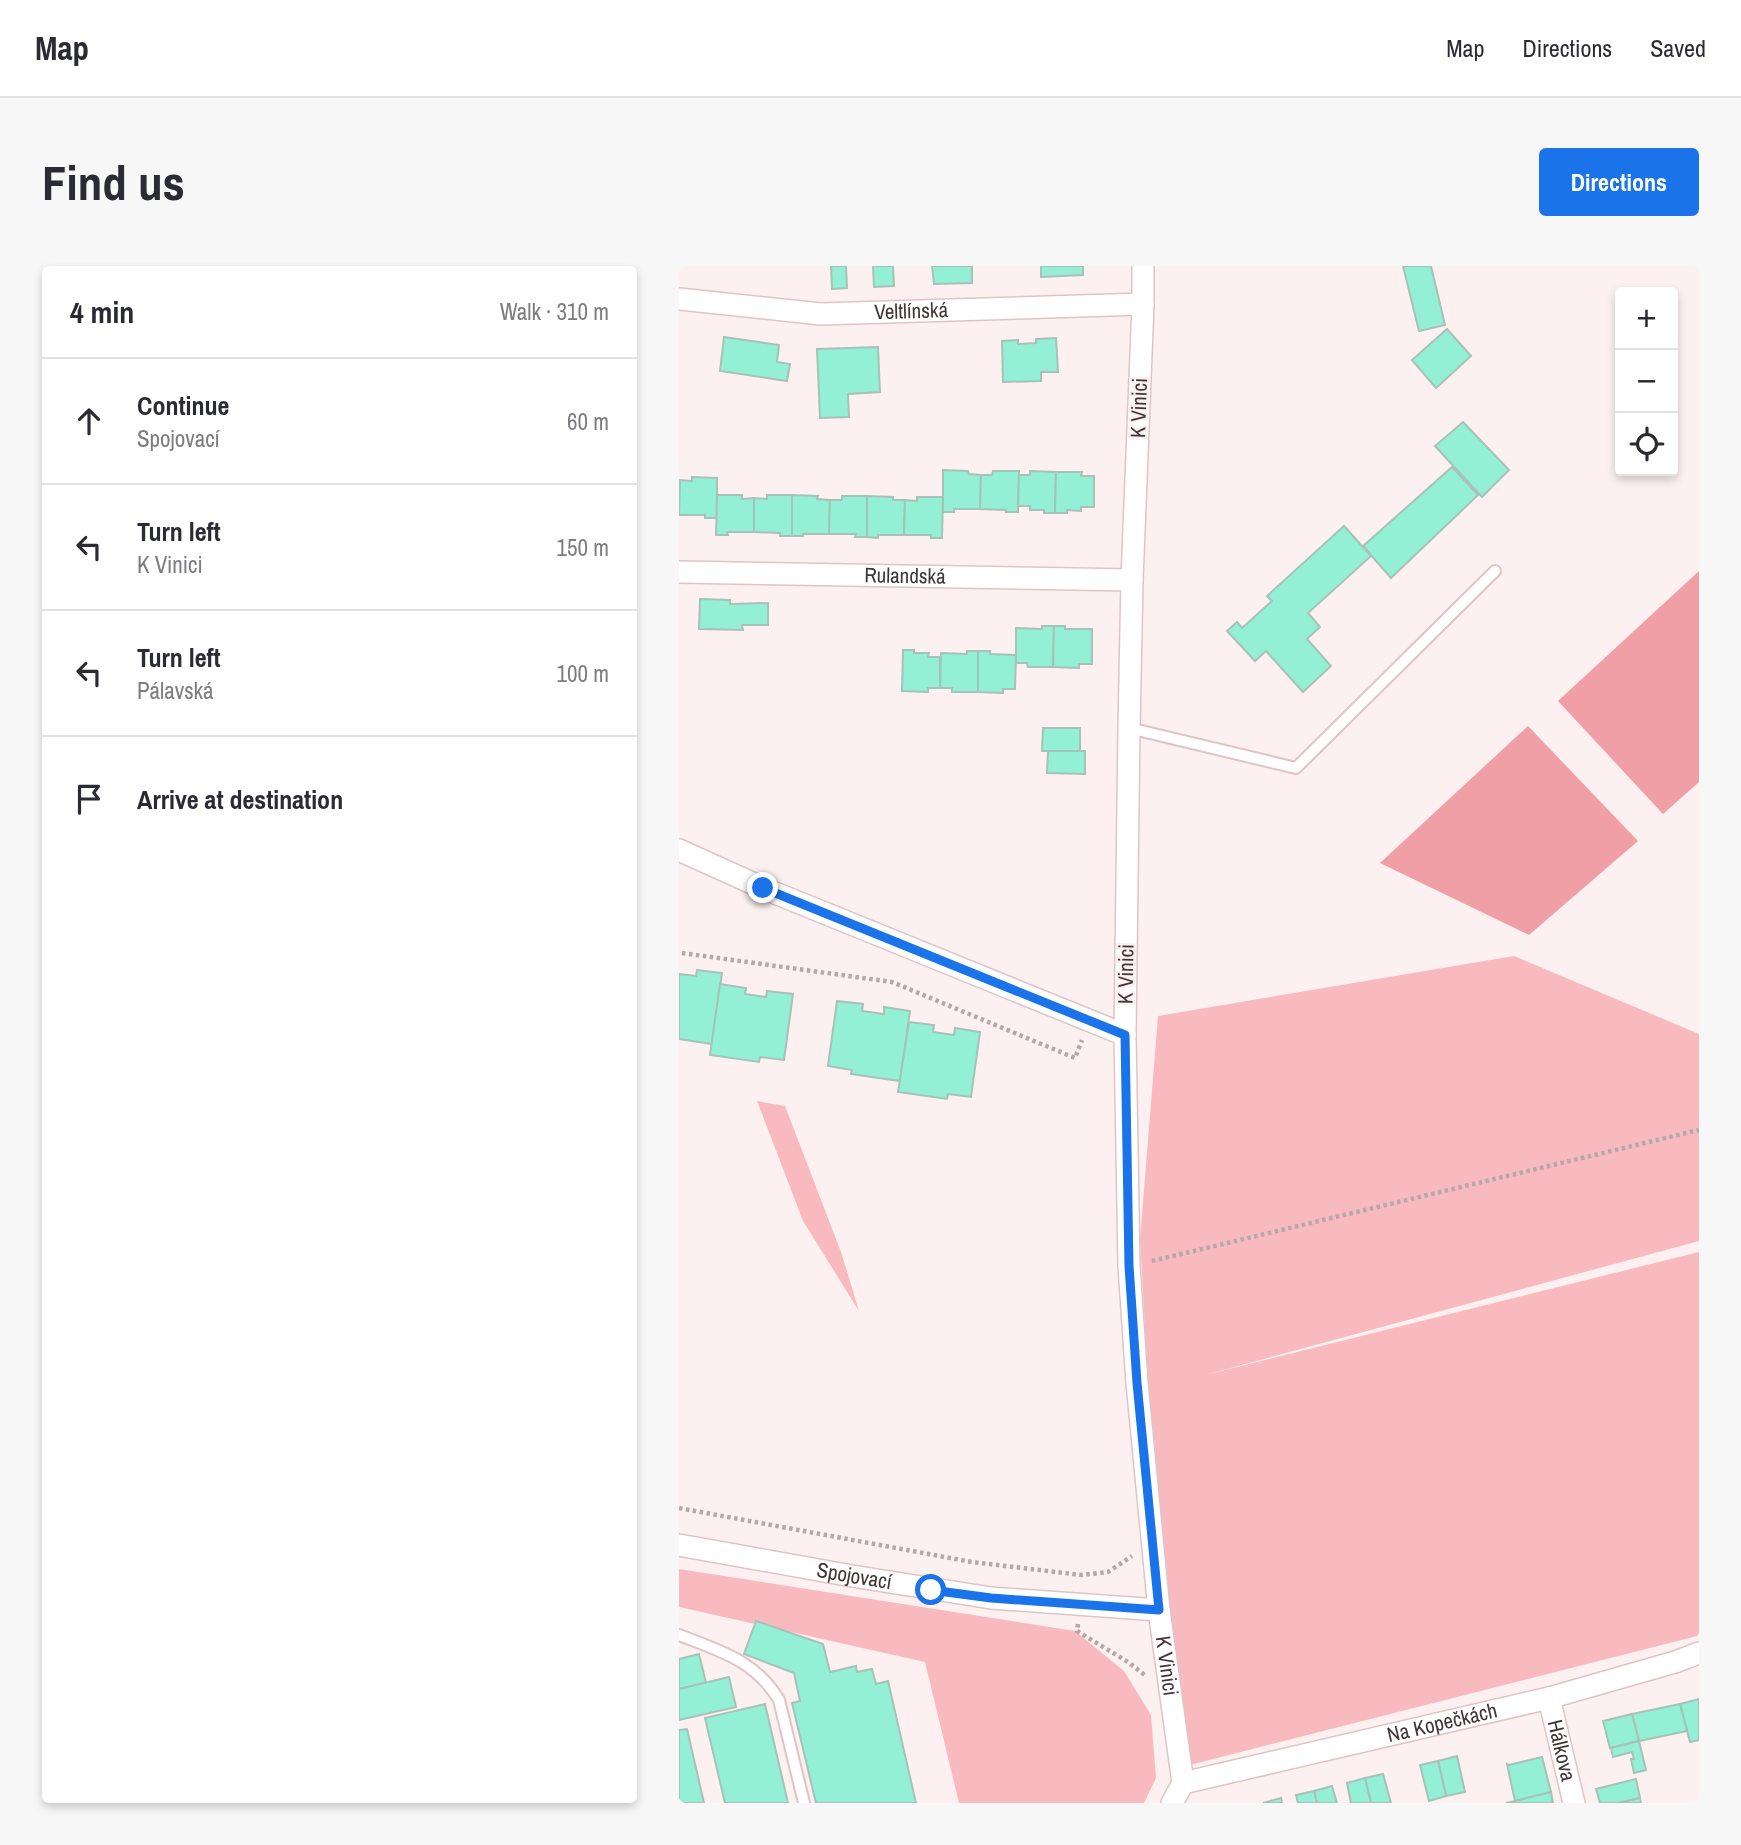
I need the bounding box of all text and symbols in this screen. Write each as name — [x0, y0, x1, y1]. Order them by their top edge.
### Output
text: Map — [35, 26, 89, 70]
text: Map — [1446, 32, 1484, 64]
text: Directions — [1522, 32, 1612, 64]
text: Saved — [1650, 32, 1706, 64]
button: Directions — [1539, 148, 1699, 216]
text: Find us — [42, 149, 185, 215]
map controls — [1615, 287, 1678, 476]
button: + — [1615, 287, 1678, 350]
text: 4 min — [70, 292, 134, 332]
street label: Veltlínská — [874, 295, 949, 326]
text: Walk · 310 m — [500, 296, 609, 327]
button: − — [1615, 350, 1678, 413]
street label: K Vinici — [1123, 377, 1154, 438]
text: Continue — [137, 388, 229, 423]
icon: ahead — [70, 402, 108, 440]
text: 60 m — [567, 406, 609, 437]
button: locate — [1615, 413, 1678, 476]
text: Spojovací — [137, 423, 220, 454]
text: Turn left — [137, 514, 221, 549]
icon: left — [70, 528, 108, 566]
text: 150 m — [557, 532, 609, 563]
text: K Vinici — [137, 549, 203, 580]
street label: Rulandská — [864, 560, 946, 591]
text: Turn left — [137, 640, 221, 675]
icon: left — [70, 654, 108, 692]
text: 100 m — [557, 658, 609, 689]
text: Pálavská — [137, 675, 214, 706]
icon: arrive — [70, 780, 108, 818]
text: Arrive at destination — [137, 782, 343, 817]
route end — [747, 872, 778, 903]
street label: K Vinici — [1110, 944, 1141, 1004]
street label: Spojovací — [814, 1555, 894, 1596]
route start — [915, 1574, 946, 1605]
street label: K Vinici — [1149, 1634, 1186, 1698]
street label: Na Kopečkách — [1384, 1696, 1500, 1749]
street label: Hálkova — [1541, 1717, 1583, 1784]

